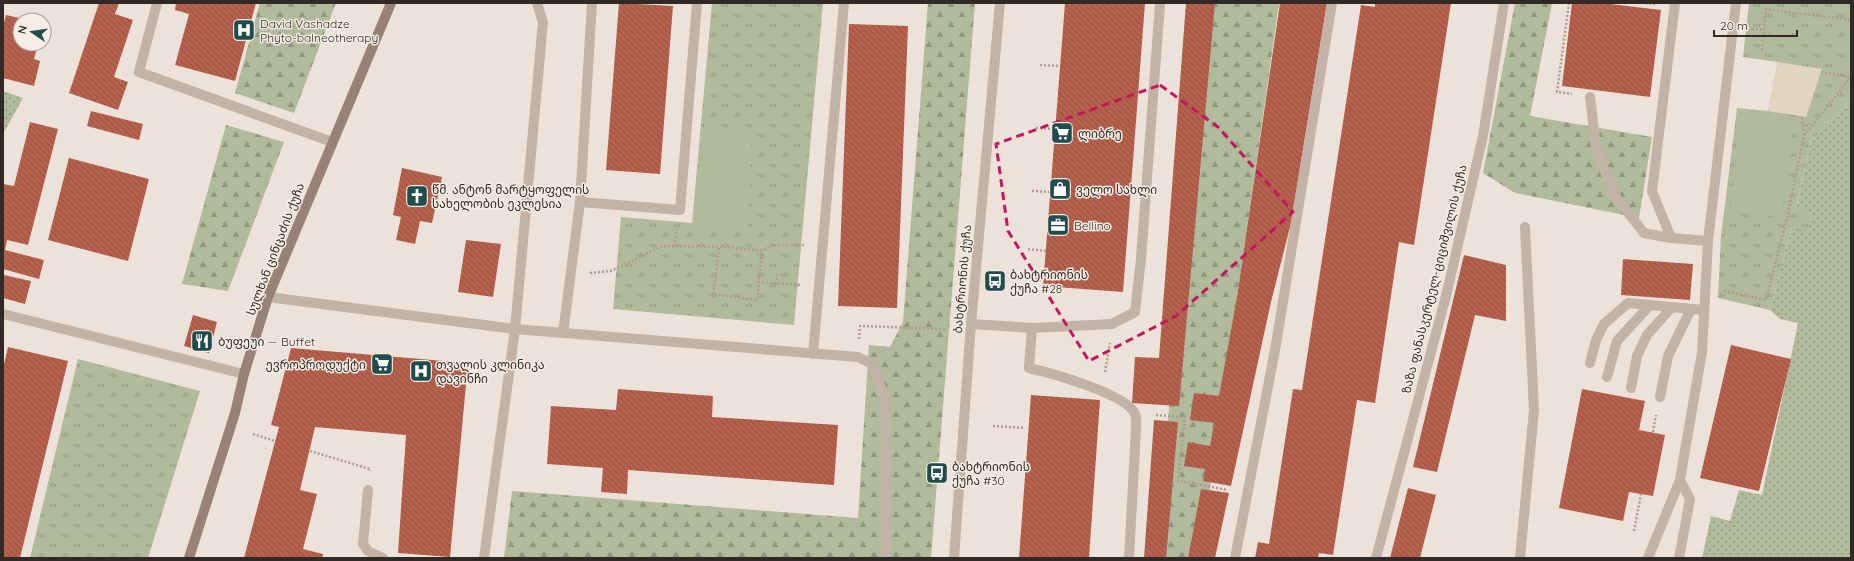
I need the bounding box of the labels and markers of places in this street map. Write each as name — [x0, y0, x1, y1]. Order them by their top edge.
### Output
place label: David Vashadze Phyto-balneotherapy — [260, 16, 378, 45]
hospital icon: David Vashadze Phyto-balneotherapy — [231, 17, 257, 43]
supermarket icon: ლიბრე — [1049, 120, 1075, 146]
place label: ლიბრე — [1078, 126, 1122, 142]
shop icon: ველო სახლი — [1047, 176, 1073, 202]
place label: წმ. ანტონ მარტყოფელის სახელობის ეკლესია — [432, 182, 589, 212]
place label: ველო სახლი — [1076, 182, 1157, 198]
church icon: წმ. ანტონ მარტყოფელის სახელობის ეკლესია — [404, 183, 430, 209]
office icon: Bellino — [1045, 212, 1071, 238]
place label: Bellino — [1074, 218, 1111, 233]
place label: ბახტრიონის ქუჩა #28 — [1010, 267, 1088, 296]
bus stop icon: ბახტრიონის ქუჩა #28 — [982, 268, 1008, 294]
restaurant icon: Ბუფეუი — Buffet — [189, 328, 215, 354]
place label: Ბუფეუი — Buffet — [218, 334, 315, 349]
supermarket icon: ევროპროდუქტი — [369, 351, 395, 377]
place label: ევროპროდუქტი — [266, 357, 366, 373]
place label: თვალის კლინიკა დავინჩი — [436, 357, 545, 387]
hospital icon: თვალის კლინიკა დავინჩი — [408, 358, 434, 384]
place label: ბახტრიონის ქუჩა #30 — [952, 459, 1030, 488]
bus stop icon: ბახტრიონის ქუჩა #30 — [924, 460, 950, 486]

